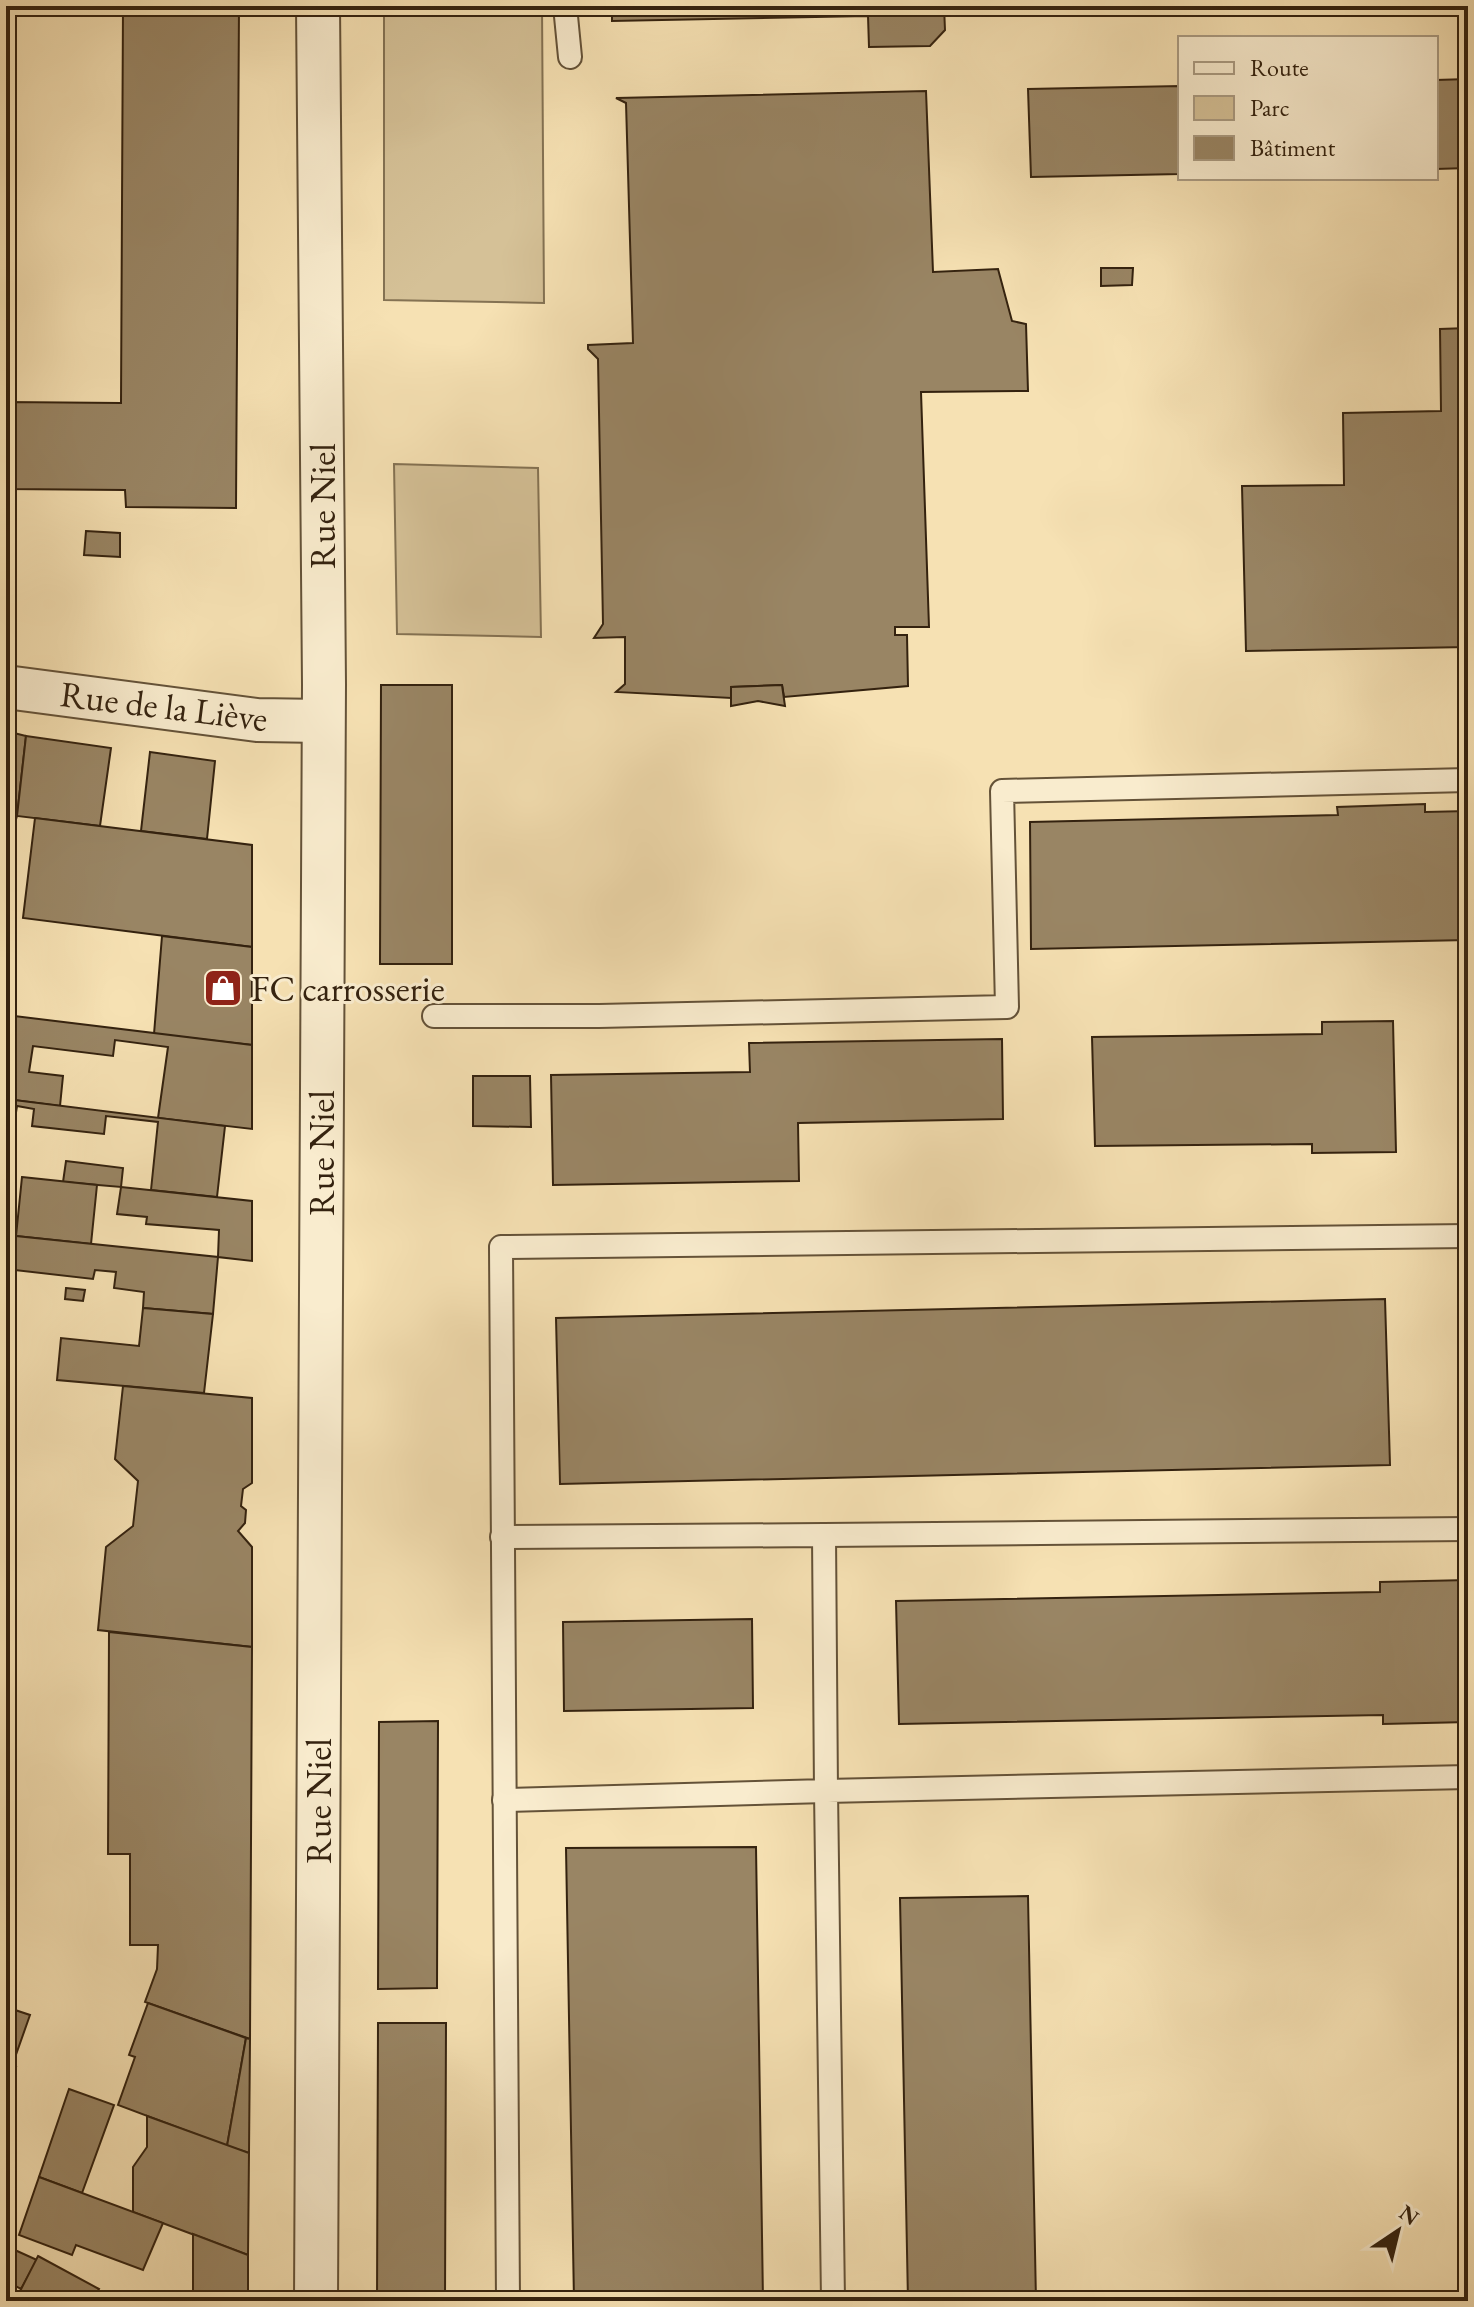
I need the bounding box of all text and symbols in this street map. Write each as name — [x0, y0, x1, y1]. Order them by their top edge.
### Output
legend — [1178, 36, 1438, 180]
text: Route — [1250, 52, 1309, 83]
text: Parc — [1250, 92, 1289, 123]
text: Bâtiment — [1250, 132, 1336, 163]
street label: Rue Niel — [299, 443, 346, 569]
street label: Rue de la Liève — [58, 670, 270, 742]
place label: FC carrosserie — [251, 965, 445, 1012]
shop icon: FC carrosserie — [202, 967, 244, 1009]
street label: Rue Niel — [298, 1090, 345, 1216]
street label: Rue Niel — [295, 1738, 342, 1864]
north arrow — [1358, 2191, 1438, 2271]
text: N — [1394, 2198, 1425, 2232]

